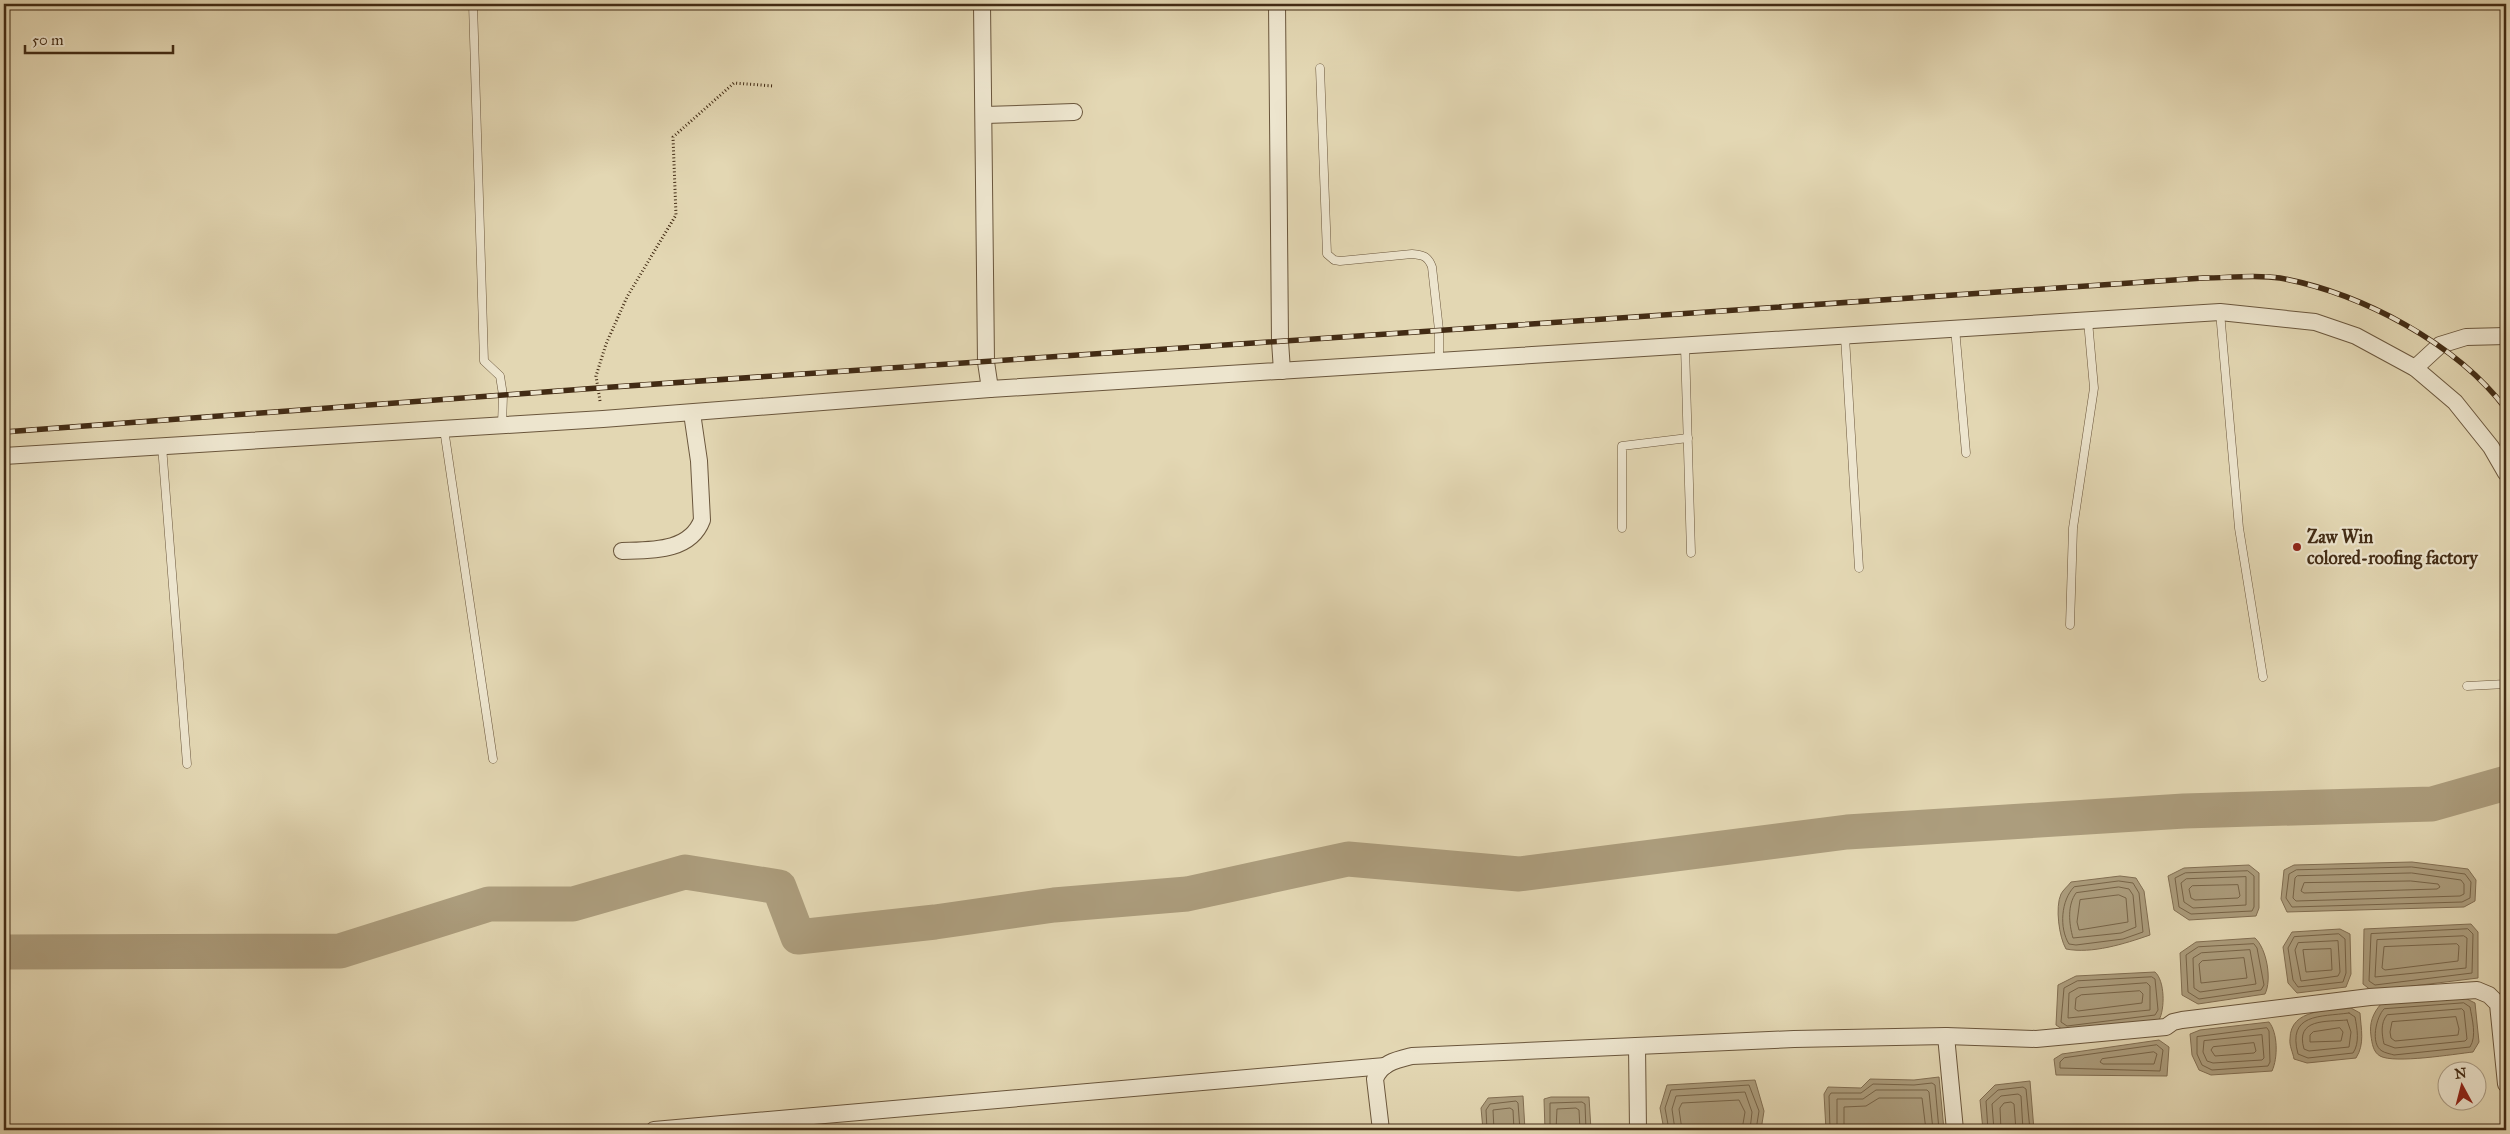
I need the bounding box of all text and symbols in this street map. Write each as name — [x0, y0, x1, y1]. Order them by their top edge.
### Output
scale bar — [25, 22, 172, 54]
text: 50 m — [32, 31, 64, 49]
place label: Zaw Win colored-roofing factory — [2307, 526, 2479, 570]
marker: Zaw Win colored-roofing factory — [2291, 541, 2303, 553]
north arrow — [2438, 1062, 2488, 1112]
text: N — [2454, 1064, 2468, 1083]

